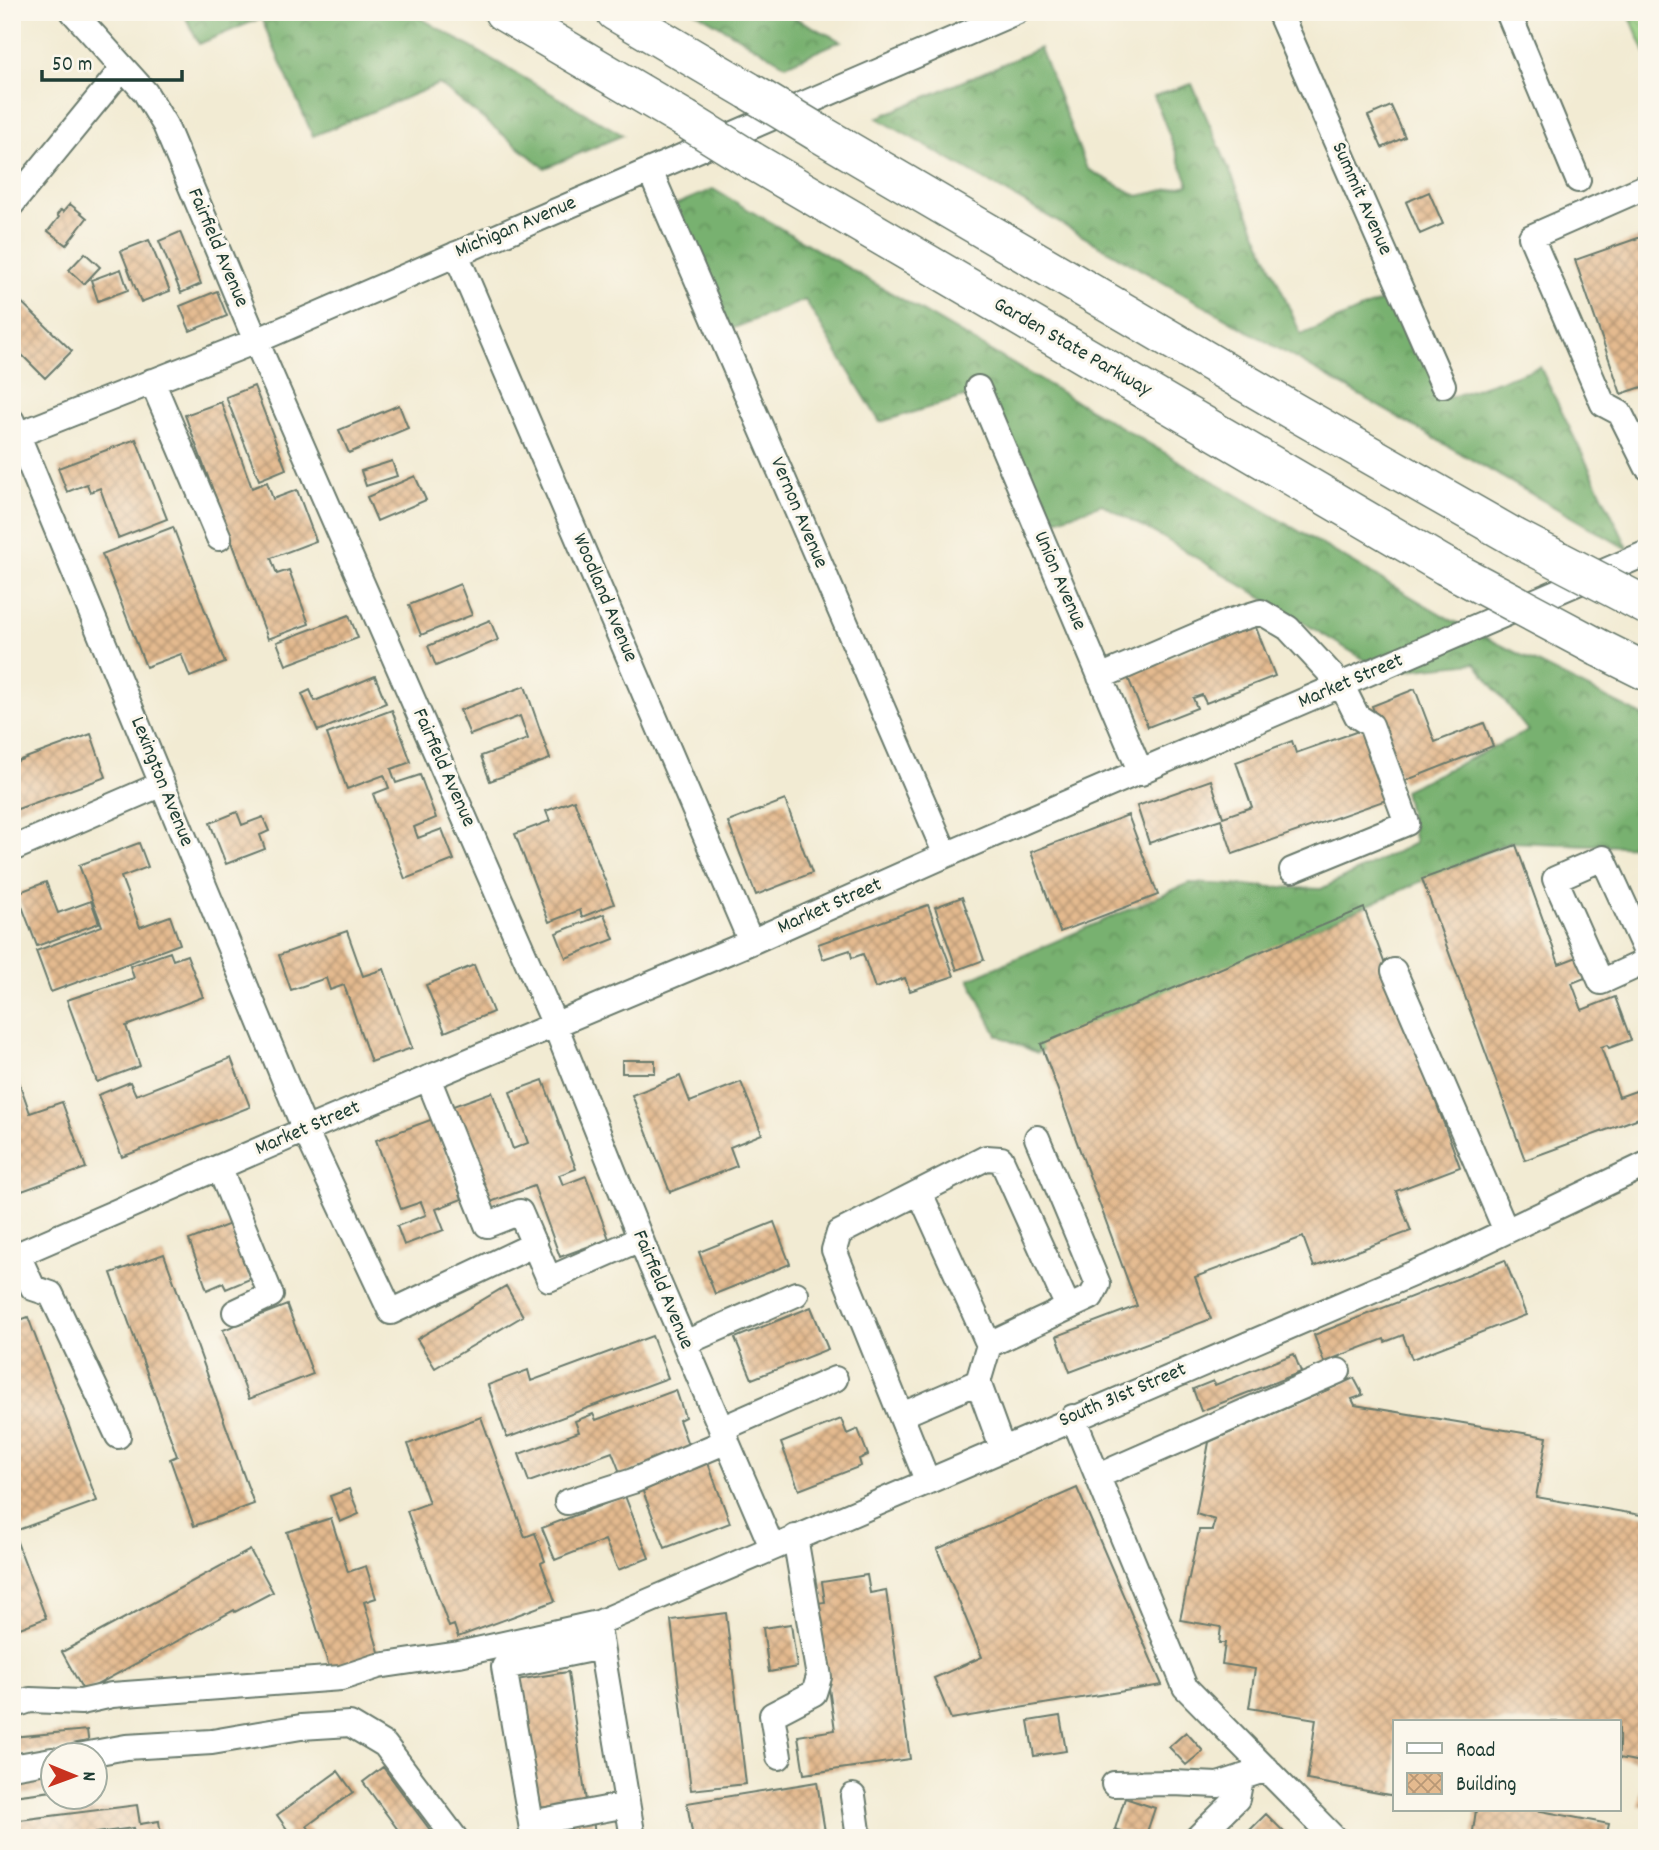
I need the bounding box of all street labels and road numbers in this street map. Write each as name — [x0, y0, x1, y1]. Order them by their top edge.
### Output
street label: Summit Avenue — [1323, 138, 1399, 260]
street label: Fairfield Avenue — [178, 184, 256, 312]
street label: Michigan Avenue — [451, 189, 581, 267]
street label: Garden State Parkway — [987, 290, 1157, 406]
street label: Vernon Avenue — [761, 453, 835, 573]
street label: Union Avenue — [1025, 527, 1093, 635]
street label: Woodland Avenue — [563, 529, 645, 667]
street label: Market Street — [1294, 646, 1408, 718]
street label: Fairfield Avenue — [403, 704, 483, 832]
street label: Lexington Avenue — [121, 713, 201, 851]
street label: Market Street — [773, 871, 887, 943]
street label: Market Street — [251, 1093, 365, 1165]
street label: Fairfield Avenue — [623, 1226, 701, 1354]
street label: South 31st Street — [1054, 1355, 1192, 1436]

